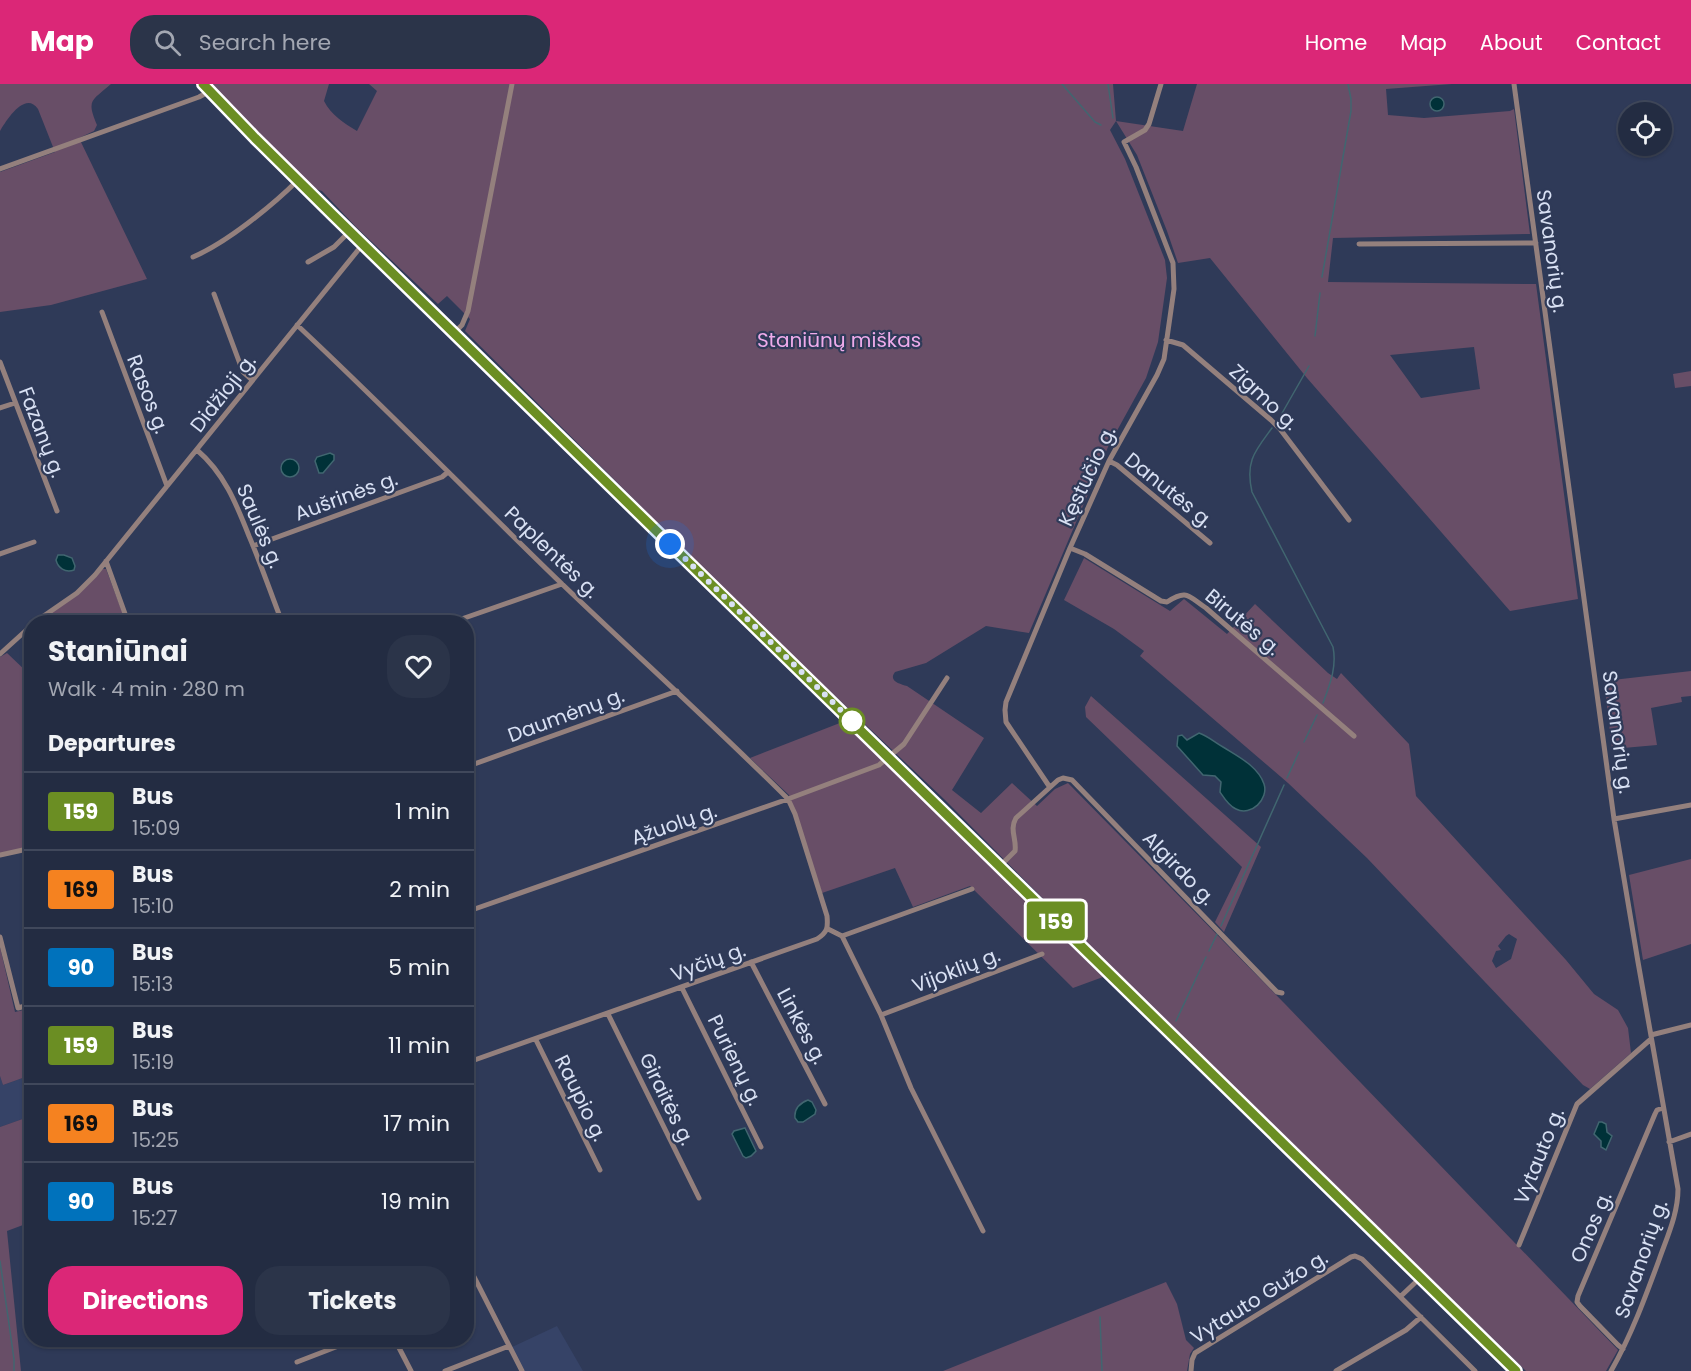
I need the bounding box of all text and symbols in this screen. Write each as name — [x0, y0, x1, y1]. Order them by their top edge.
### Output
search box — [130, 15, 550, 69]
text: Map — [30, 22, 94, 61]
icon: search — [151, 26, 184, 59]
text: Search here — [199, 27, 331, 58]
text: Home — [1305, 28, 1367, 57]
text: Map — [1400, 28, 1447, 57]
text: About — [1480, 28, 1543, 57]
text: Contact — [1576, 28, 1661, 57]
map controls — [1618, 102, 1672, 156]
button: locate — [1618, 102, 1672, 156]
street label: Savanorių g. — [1530, 188, 1574, 314]
park label: Staniūnų miškas — [757, 326, 921, 354]
street label: Didžioji g. — [184, 348, 262, 438]
street label: Rasos g. — [120, 351, 176, 437]
street label: Zigmo g. — [1223, 358, 1305, 436]
street label: Fazanų g. — [12, 383, 72, 481]
street label: Kęstučio g. — [1052, 421, 1122, 531]
street label: Danutės g. — [1119, 446, 1219, 534]
street label: Aušrinės g. — [291, 464, 401, 528]
street label: Saulės g. — [230, 480, 290, 572]
street label: Paplentės g. — [498, 500, 606, 604]
your location — [655, 529, 685, 559]
street label: Birutės g. — [1199, 582, 1287, 662]
text: Staniūnai — [48, 632, 188, 671]
button: heart — [387, 635, 450, 698]
street label: Savanorių g. — [1596, 669, 1640, 795]
text: Walk · 4 min · 280 m — [48, 675, 245, 703]
street label: Daumėnų g. — [504, 681, 628, 749]
unlabelled marker — [839, 708, 865, 734]
text: Departures — [48, 728, 176, 759]
text: Bus — [132, 781, 174, 812]
text: 1 min — [395, 796, 450, 827]
street label: Ąžuolų g. — [627, 796, 721, 852]
text: 159 — [64, 797, 98, 826]
text: 15:09 — [132, 814, 180, 842]
street label: Algirdo g. — [1136, 825, 1222, 911]
text: Bus — [132, 859, 174, 890]
text: 2 min — [389, 874, 450, 905]
text: 169 — [64, 875, 98, 904]
text: 15:10 — [132, 892, 174, 920]
line badge: 159 — [1022, 902, 1090, 940]
text: 159 — [1039, 907, 1073, 936]
street label: Vyčių g. — [667, 936, 749, 988]
text: Bus — [132, 937, 174, 968]
street label: Vijoklių g. — [908, 940, 1004, 1000]
text: 5 min — [388, 952, 450, 983]
text: 90 — [68, 953, 94, 982]
text: 15:13 — [132, 970, 173, 998]
street label: Linkės g. — [770, 983, 834, 1069]
street label: Purienų g. — [701, 1010, 769, 1110]
text: Bus — [132, 1015, 174, 1046]
text: 11 min — [388, 1030, 450, 1061]
text: 159 — [64, 1031, 98, 1060]
text: 15:19 — [132, 1048, 174, 1076]
street label: Giraitės g. — [633, 1048, 701, 1150]
street label: Raupio g. — [548, 1050, 614, 1146]
text: Bus — [132, 1093, 174, 1124]
street label: Vytauto g. — [1507, 1104, 1571, 1208]
text: 17 min — [383, 1108, 450, 1139]
text: 169 — [64, 1109, 98, 1138]
text: 15:25 — [132, 1126, 179, 1154]
text: Bus — [132, 1171, 174, 1202]
text: 19 min — [381, 1186, 450, 1217]
text: 90 — [68, 1187, 94, 1216]
street label: Onos g. — [1563, 1187, 1619, 1267]
street label: Savanorių g. — [1608, 1196, 1674, 1322]
text: 15:27 — [132, 1204, 178, 1232]
street label: Vytauto Gužo g. — [1185, 1243, 1333, 1351]
button: Directions — [48, 1266, 243, 1335]
button: Tickets — [255, 1266, 450, 1335]

